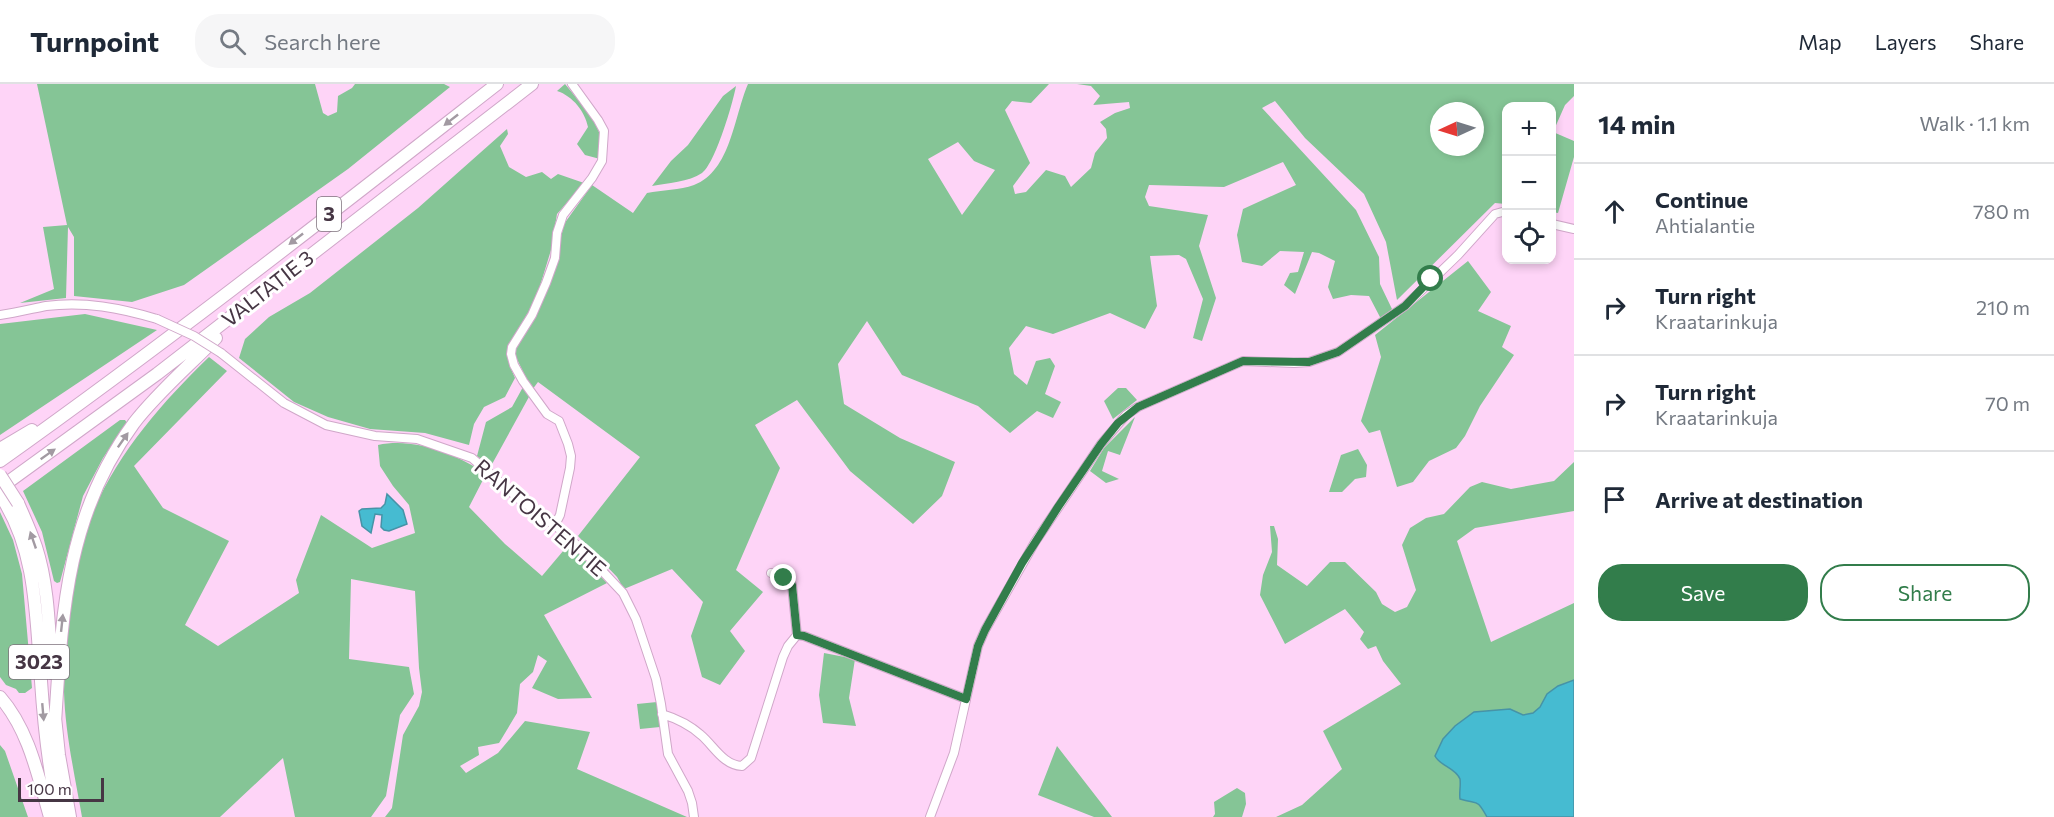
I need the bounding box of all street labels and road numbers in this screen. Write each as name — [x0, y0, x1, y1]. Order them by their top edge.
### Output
road number: 3 — [317, 197, 341, 231]
street label: VALTATIE 3 — [216, 244, 318, 331]
street label: RANTOISTENTIE — [470, 453, 612, 581]
road number: 3023 — [9, 645, 69, 679]

